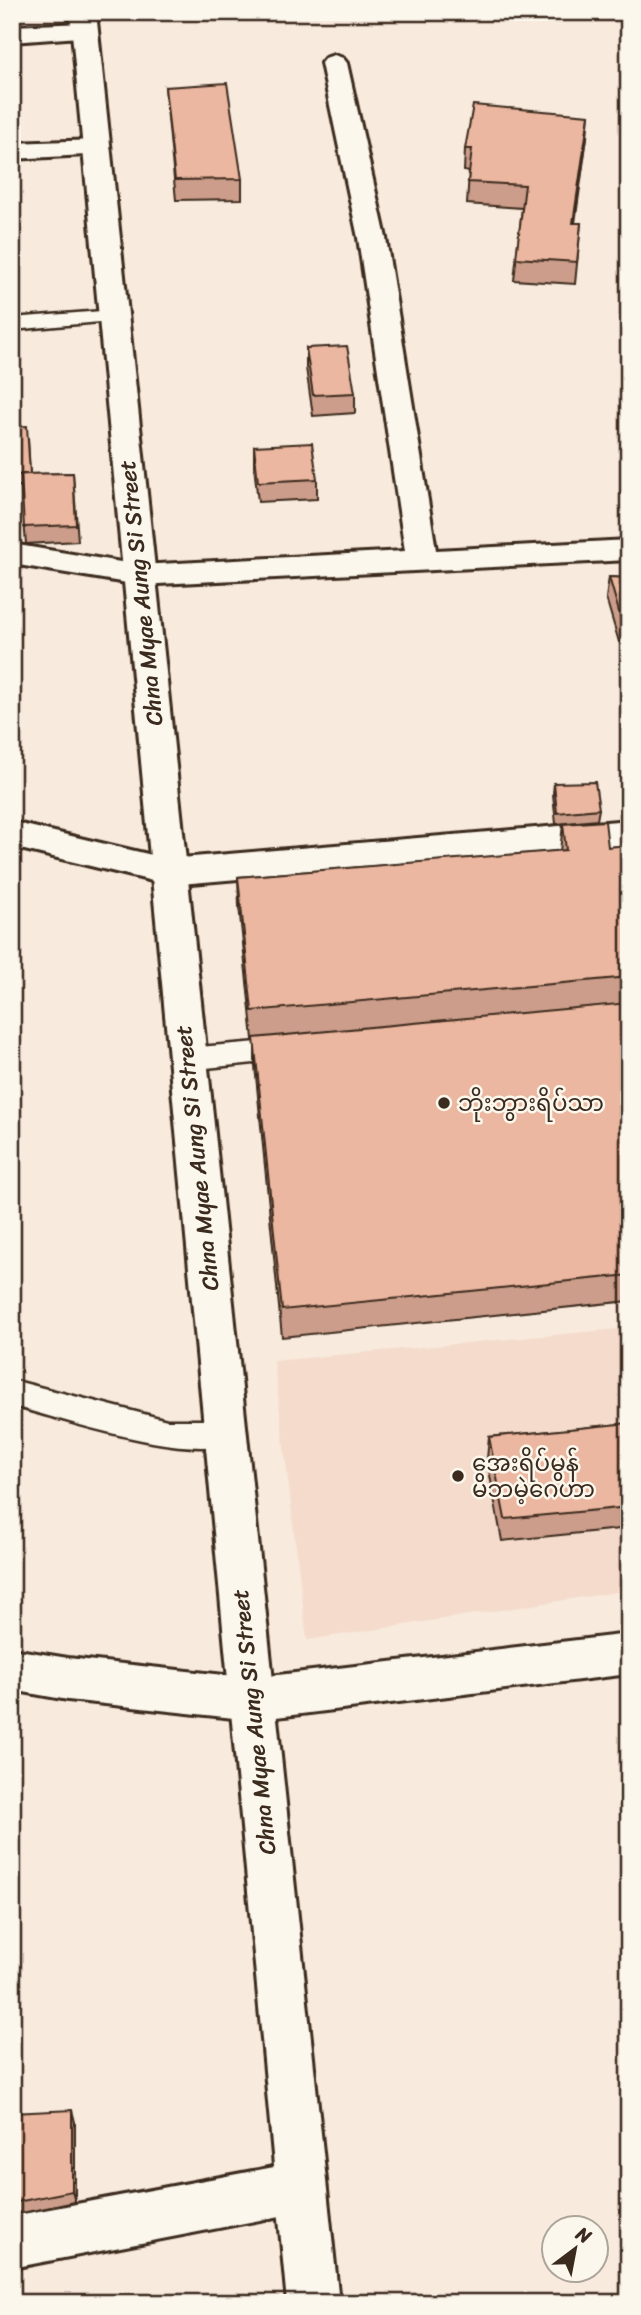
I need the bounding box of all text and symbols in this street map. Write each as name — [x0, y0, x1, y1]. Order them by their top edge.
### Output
street label: Chna Myae Aung Si Street — [107, 458, 175, 728]
street label: Chna Myae Aung Si Street — [163, 1023, 231, 1293]
place label: ဘိုးဘွားရိပ်သာ — [458, 1083, 604, 1124]
marker: ဘိုးဘွားရိပ်သာ — [436, 1095, 452, 1111]
place label: အေးရိပ်မွန် မိဘမဲ့ဂေဟာ — [472, 1443, 595, 1510]
marker: အေးရိပ်မွန် မိဘမဲ့ဂေဟာ — [450, 1468, 466, 1484]
street label: Chna Myae Aung Si Street — [220, 1587, 288, 1857]
north arrow — [540, 2214, 610, 2284]
text: N — [569, 2217, 599, 2253]

